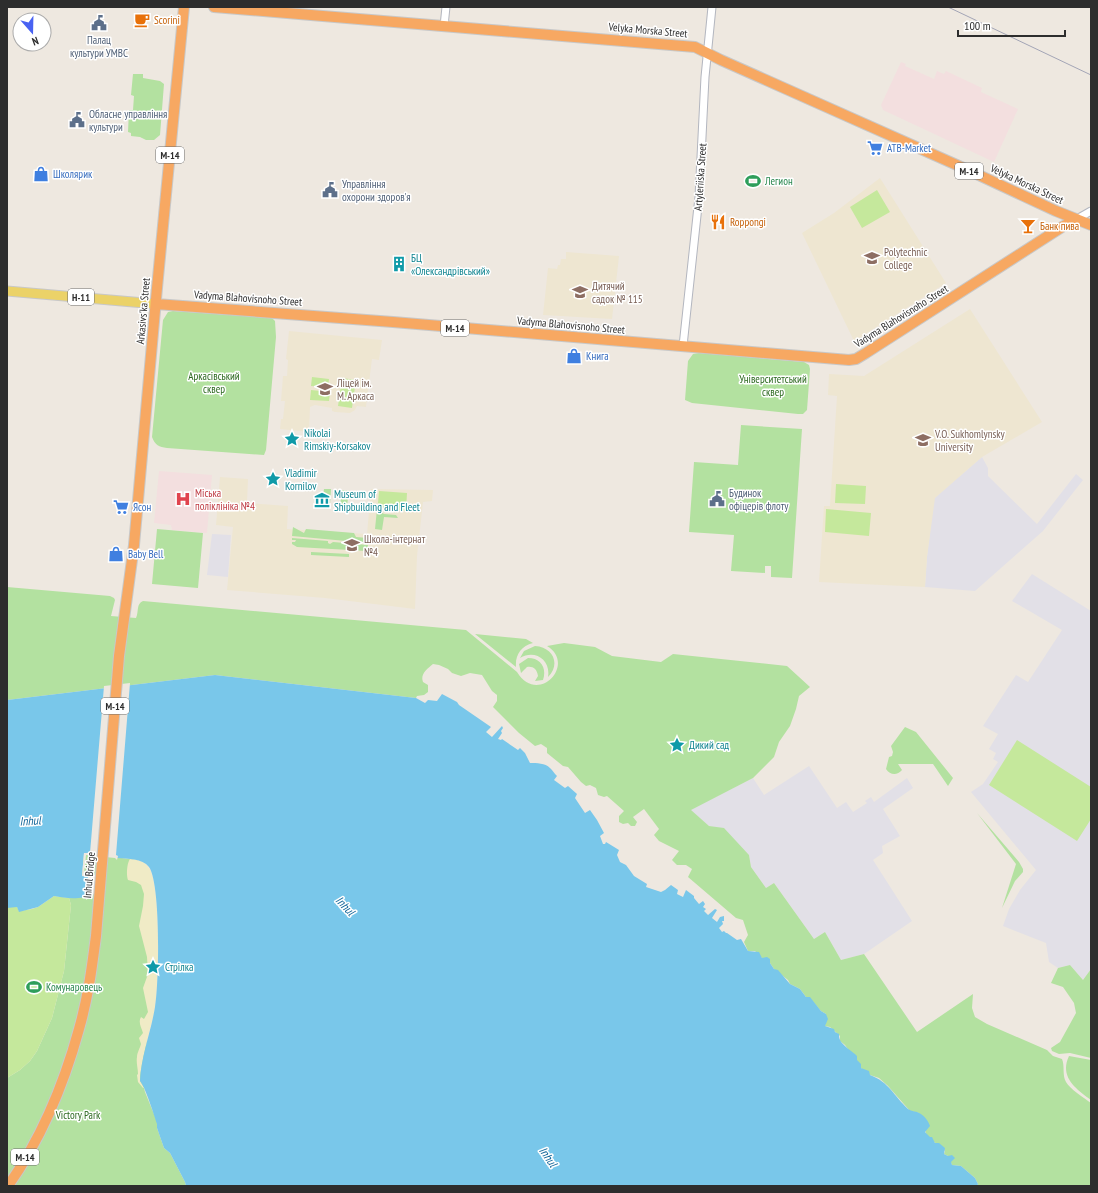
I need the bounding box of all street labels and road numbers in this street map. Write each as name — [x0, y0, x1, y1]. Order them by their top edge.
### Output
street label: Velyka Morska Street — [607, 19, 688, 40]
street label: Artyleriiska Street — [691, 143, 709, 211]
road number: М-14 — [156, 147, 184, 163]
street label: Velyka Morska Street — [987, 161, 1066, 207]
road number: М-14 — [955, 163, 983, 179]
street label: Arkasivs'ka Street — [133, 277, 153, 345]
street label: Vadyma Blahovisnoho Street — [851, 281, 951, 351]
street label: Vadyma Blahovisnoho Street — [193, 287, 302, 309]
road number: Н-11 — [68, 289, 94, 305]
street label: Vadyma Blahovisnoho Street — [516, 313, 625, 337]
road number: М-14 — [441, 320, 469, 336]
road number: М-14 — [101, 698, 129, 714]
street label: Inhul Bridge — [80, 851, 98, 899]
road number: М-14 — [11, 1149, 39, 1165]

